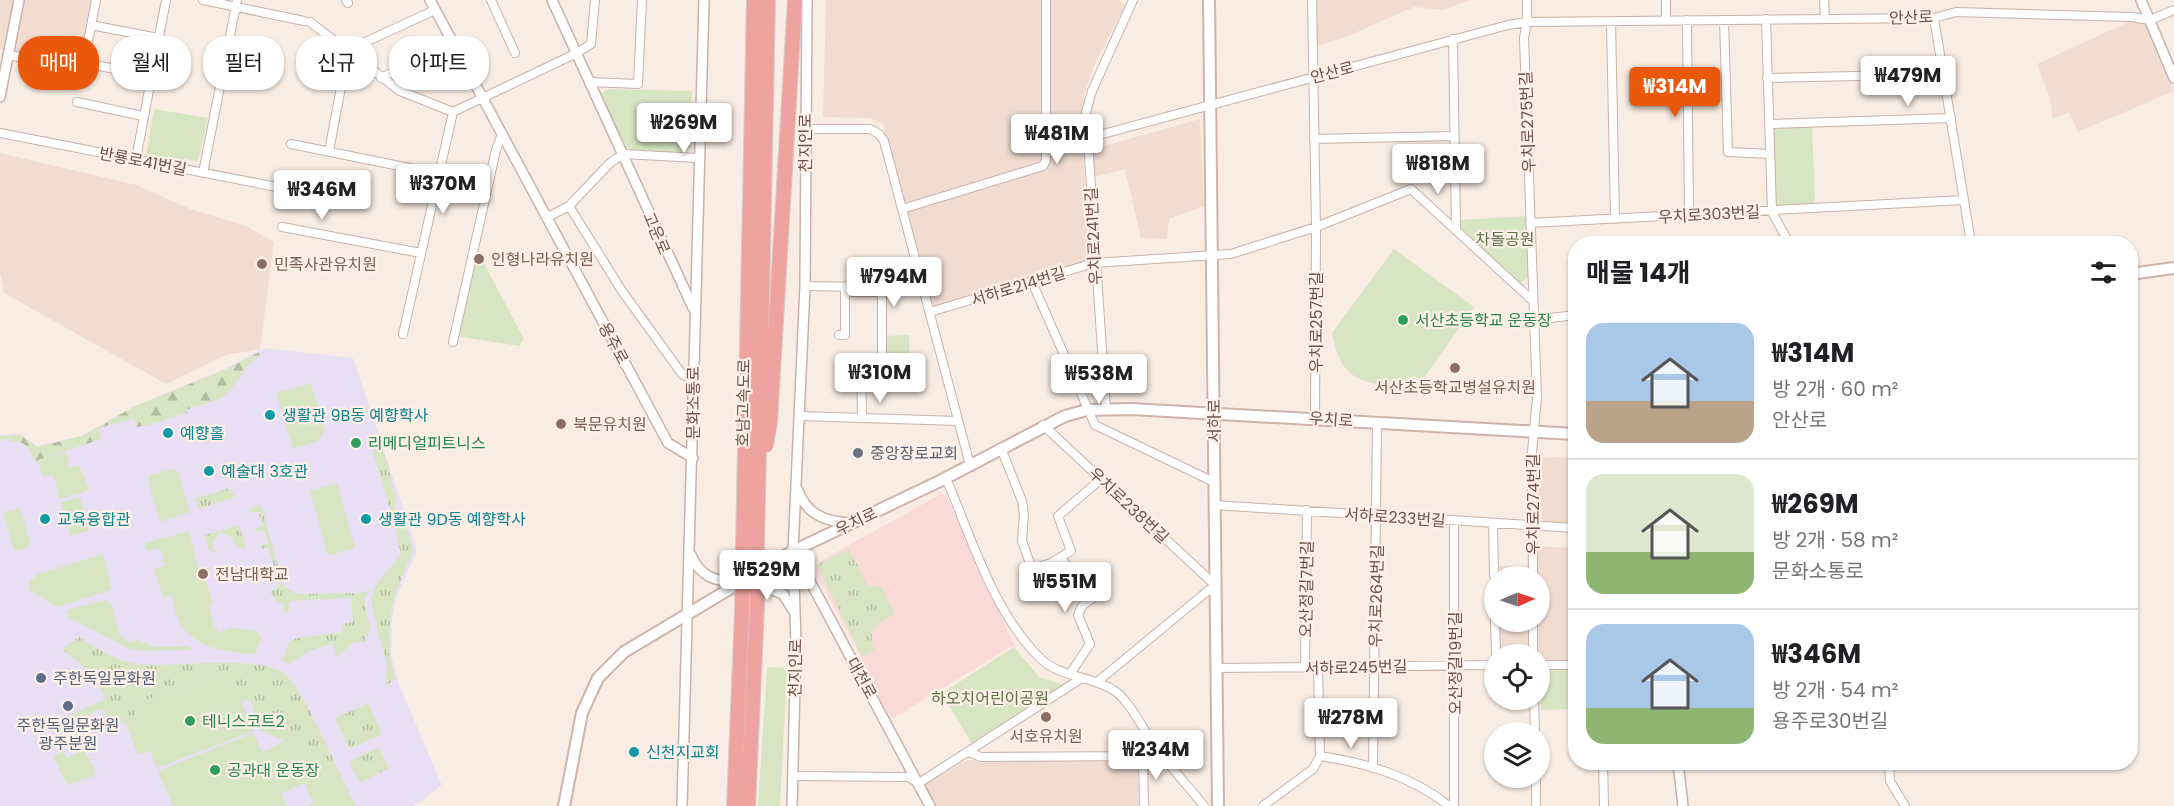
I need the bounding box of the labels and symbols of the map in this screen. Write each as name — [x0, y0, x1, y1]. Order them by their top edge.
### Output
street label: 안산로 — [1889, 5, 1934, 30]
street label: 안산로 — [1308, 56, 1357, 89]
pin: ₩479M — [1866, 56, 1950, 107]
pin: ₩314M — [1633, 67, 1717, 118]
street label: 우치로275번길 — [1514, 71, 1541, 173]
pin: ₩269M — [642, 103, 726, 154]
street label: 천지인로 — [794, 113, 817, 172]
pin: ₩481M — [1015, 114, 1099, 165]
street label: 반룡로41번길 — [97, 142, 189, 181]
pin: ₩818M — [1396, 144, 1480, 195]
pin: ₩370M — [401, 164, 485, 215]
pin: ₩346M — [280, 170, 364, 221]
street label: 우치로241번길 — [1079, 186, 1108, 286]
street label: 우치로303번길 — [1657, 200, 1761, 229]
street label: 고운로 — [637, 208, 676, 258]
park label: 차돌공원 — [1476, 228, 1534, 251]
place label: 인형나라유치원 — [491, 248, 594, 271]
marker: 인형나라유치원 — [472, 252, 486, 266]
place label: 민족사관유치원 — [274, 253, 377, 276]
marker: 민족사관유치원 — [255, 257, 269, 271]
pin: ₩794M — [852, 257, 936, 308]
street label: 서하로214번길 — [968, 261, 1068, 312]
street label: 우치로257번길 — [1305, 271, 1328, 373]
place label: 서산초등학교 운동장 — [1415, 309, 1552, 332]
marker: 서산초등학교 운동장 — [1396, 313, 1410, 327]
street label: 용주로 — [593, 318, 634, 368]
pin: ₩310M — [838, 353, 922, 404]
pin: ₩538M — [1057, 354, 1141, 405]
street label: 호남고속도로 — [731, 358, 756, 447]
marker: 서산초등학교병설유치원 — [1448, 361, 1462, 375]
street label: 문화소통로 — [682, 366, 705, 440]
place label: 서산초등학교병설유치원 — [1374, 376, 1536, 399]
street label: 서하로 — [1203, 399, 1226, 443]
place label: 생활관 9B동 예향학사 — [282, 404, 428, 427]
street label: 우치로 — [1308, 406, 1354, 433]
marker: 생활관 9B동 예향학사 — [263, 408, 277, 422]
place label: 북문유치원 — [573, 413, 647, 436]
marker: 북문유치원 — [554, 417, 568, 431]
place label: 예향홀 — [180, 422, 224, 445]
marker: 예향홀 — [161, 426, 175, 440]
place label: 리메디얼피트니스 — [368, 432, 486, 455]
marker: 리메디얼피트니스 — [349, 436, 363, 450]
place label: 중앙장로교회 — [870, 442, 958, 465]
marker: 중앙장로교회 — [851, 446, 865, 460]
street label: 우치로274번길 — [1522, 453, 1545, 555]
place label: 예술대 3호관 — [221, 460, 309, 483]
street label: 우치로238번길 — [1083, 462, 1174, 549]
marker: 예술대 3호관 — [202, 464, 216, 478]
street label: 우치로 — [831, 501, 881, 541]
street label: 서하로233번길 — [1343, 502, 1446, 533]
place label: 교육융합관 — [57, 508, 131, 531]
place label: 생활관 9D동 예향학사 — [378, 508, 526, 531]
marker: 교육융합관 — [38, 512, 52, 526]
marker: 생활관 9D동 예향학사 — [359, 512, 373, 526]
street label: 오산정길7번길 — [1294, 540, 1319, 638]
street label: 우치로264번길 — [1364, 544, 1389, 648]
pin: ₩529M — [725, 550, 809, 601]
pin: ₩551M — [1023, 562, 1107, 613]
place label: 전남대학교 — [215, 563, 289, 586]
north arrow — [1484, 566, 1550, 632]
marker: 전남대학교 — [196, 567, 210, 581]
street label: 오산정길19번길 — [1444, 611, 1467, 715]
street label: 천지인로 — [783, 638, 808, 698]
street label: 대천로 — [841, 653, 882, 703]
street label: 서하로245번길 — [1304, 655, 1408, 680]
place label: 주한독일문화원 — [53, 667, 156, 690]
marker: 주한독일문화원 — [34, 671, 48, 685]
park label: 하오치어린이공원 — [931, 687, 1049, 710]
pin: ₩278M — [1309, 698, 1393, 749]
marker: 주한독일문화원 광주분원 — [61, 699, 75, 713]
place label: 테니스코트2 — [202, 710, 285, 733]
marker: 서호유치원 — [1039, 710, 1053, 724]
place label: 주한독일문화원 광주분원 — [16, 714, 120, 755]
marker: 테니스코트2 — [183, 714, 197, 728]
place label: 서호유치원 — [1009, 725, 1083, 748]
pin: ₩234M — [1114, 730, 1198, 781]
place label: 신천지교회 — [646, 741, 720, 764]
marker: 신천지교회 — [627, 745, 641, 759]
place label: 공과대 운동장 — [227, 759, 320, 782]
marker: 공과대 운동장 — [208, 763, 222, 777]

